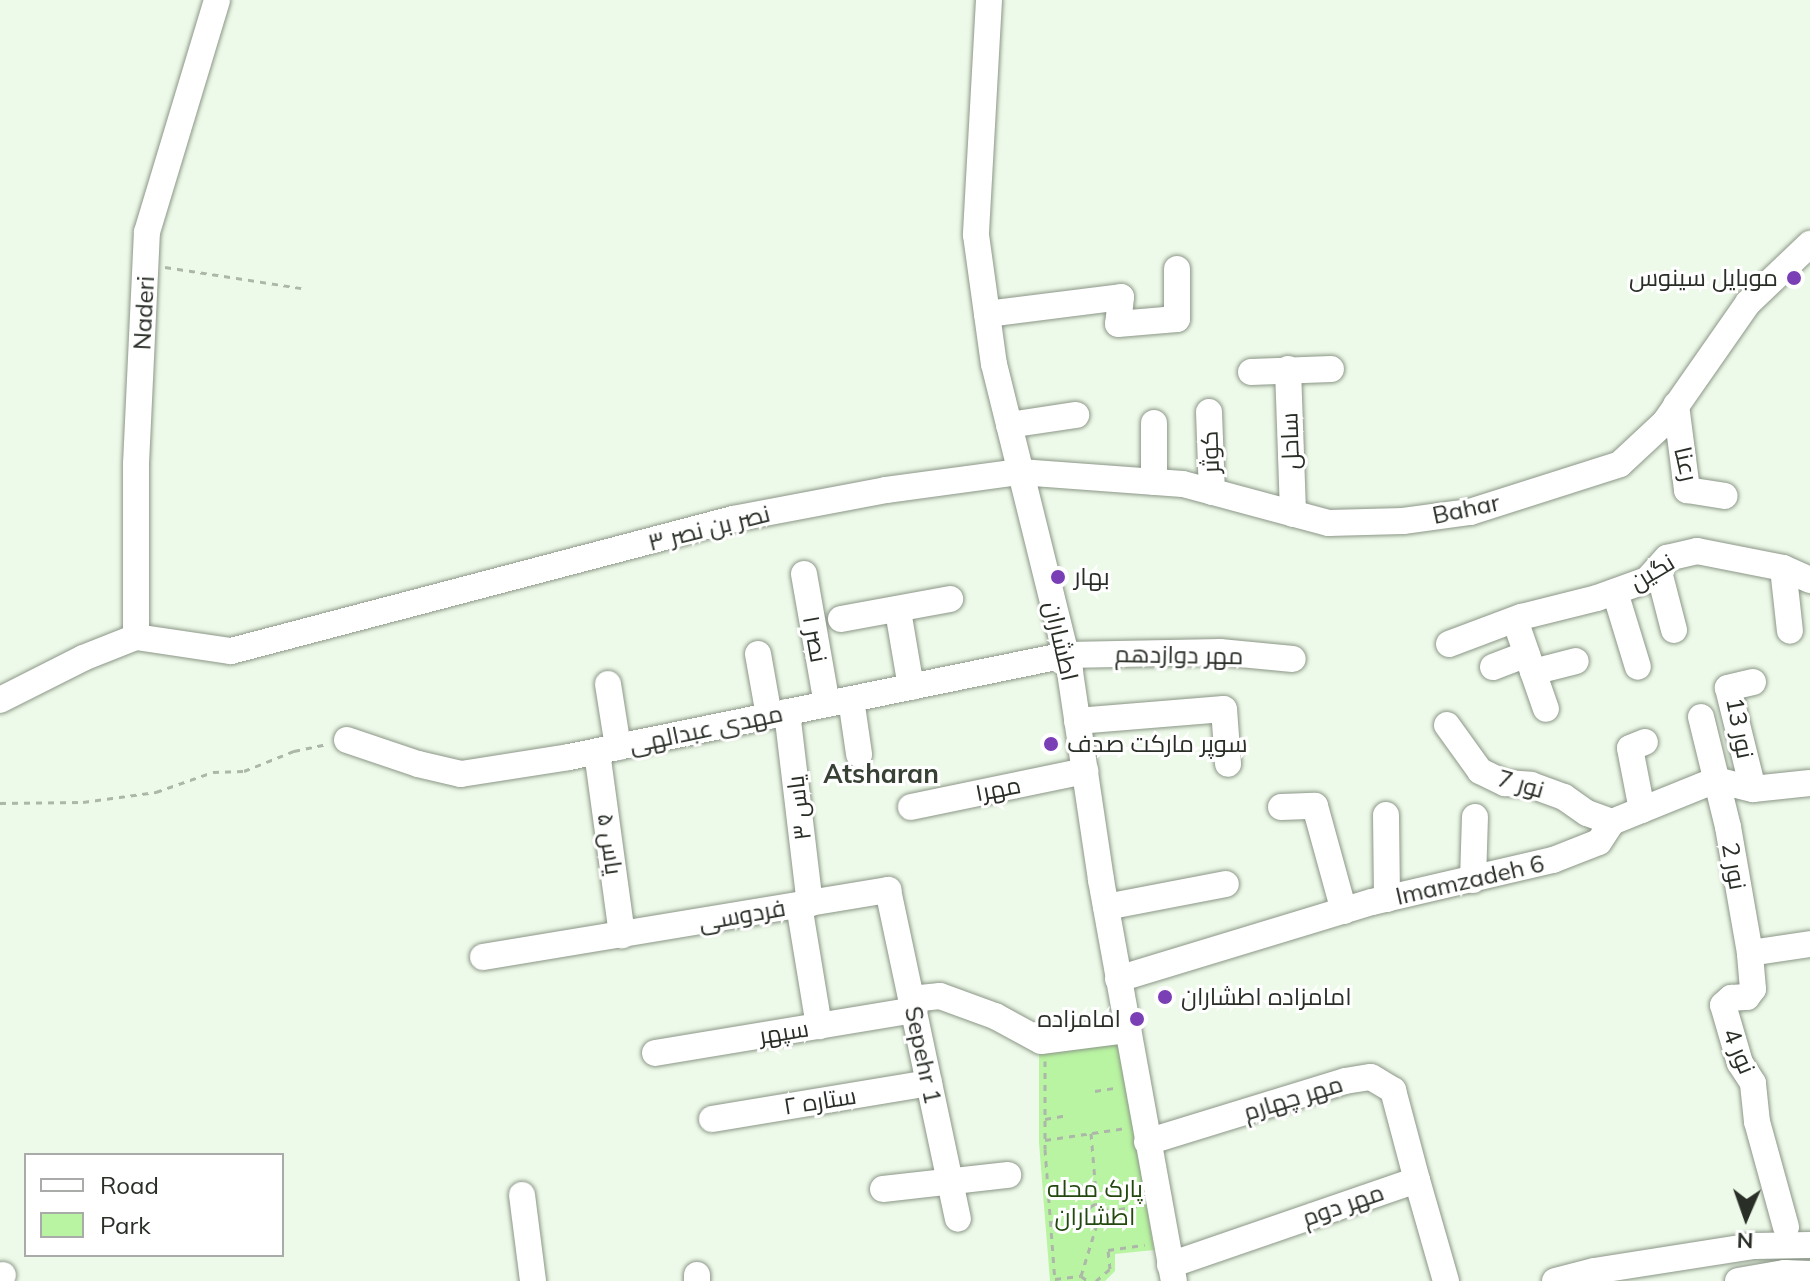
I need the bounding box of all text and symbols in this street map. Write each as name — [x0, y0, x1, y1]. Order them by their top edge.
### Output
place label: موبایل سینوس — [1629, 264, 1778, 292]
marker: موبایل سینوس — [1785, 269, 1803, 287]
street label: Naderi — [128, 275, 160, 351]
street label: ساحل — [1275, 412, 1305, 470]
street label: کوثر — [1195, 430, 1225, 474]
street label: رعنا — [1668, 444, 1704, 484]
street label: Bahar — [1430, 488, 1502, 530]
street label: نصر بن نصر ۳ — [645, 499, 773, 557]
street label: نگین — [1624, 547, 1680, 597]
place label: بهار — [1074, 563, 1110, 591]
marker: بهار — [1049, 568, 1067, 586]
street label: اطشاران — [1038, 598, 1084, 684]
street label: نصر ۱ — [797, 613, 833, 665]
street label: مهر دوازدهم — [1114, 639, 1244, 671]
street label: نور 13 — [1720, 695, 1760, 761]
street label: مهدی عبدالهی — [627, 699, 785, 759]
place label: سوپر مارکت صدف — [1067, 730, 1248, 758]
marker: سوپر مارکت صدف — [1042, 735, 1060, 753]
district label: Atsharan — [823, 758, 939, 790]
street label: نور 7 — [1494, 764, 1548, 804]
street label: مهر۱ — [973, 770, 1023, 808]
street label: یاس ۳ — [781, 774, 817, 842]
street label: یاس ۵ — [591, 811, 629, 877]
street label: نور 2 — [1716, 840, 1752, 892]
street label: Imamzadeh 6 — [1393, 849, 1547, 911]
street label: فردوسی — [696, 893, 788, 937]
place label: امامزاده اطشاران — [1181, 983, 1352, 1011]
marker: امامزاده اطشاران — [1156, 988, 1174, 1006]
street label: Sepehr 1 — [899, 1004, 947, 1106]
place label: امامزاده — [1037, 1005, 1121, 1033]
marker: امامزاده — [1128, 1010, 1146, 1028]
street label: سپهر — [757, 1014, 811, 1050]
street label: نور 4 — [1717, 1024, 1761, 1078]
street label: مهر چهارم — [1240, 1069, 1346, 1127]
street label: ستاره ۲ — [782, 1081, 858, 1121]
legend — [24, 1153, 284, 1257]
text: Road — [100, 1170, 159, 1200]
park label: پارک محله اطشاران — [1047, 1175, 1143, 1231]
north arrow — [1706, 1177, 1786, 1257]
street label: مهر دوم — [1298, 1178, 1388, 1232]
text: Park — [100, 1210, 151, 1240]
text: N — [1736, 1227, 1754, 1255]

